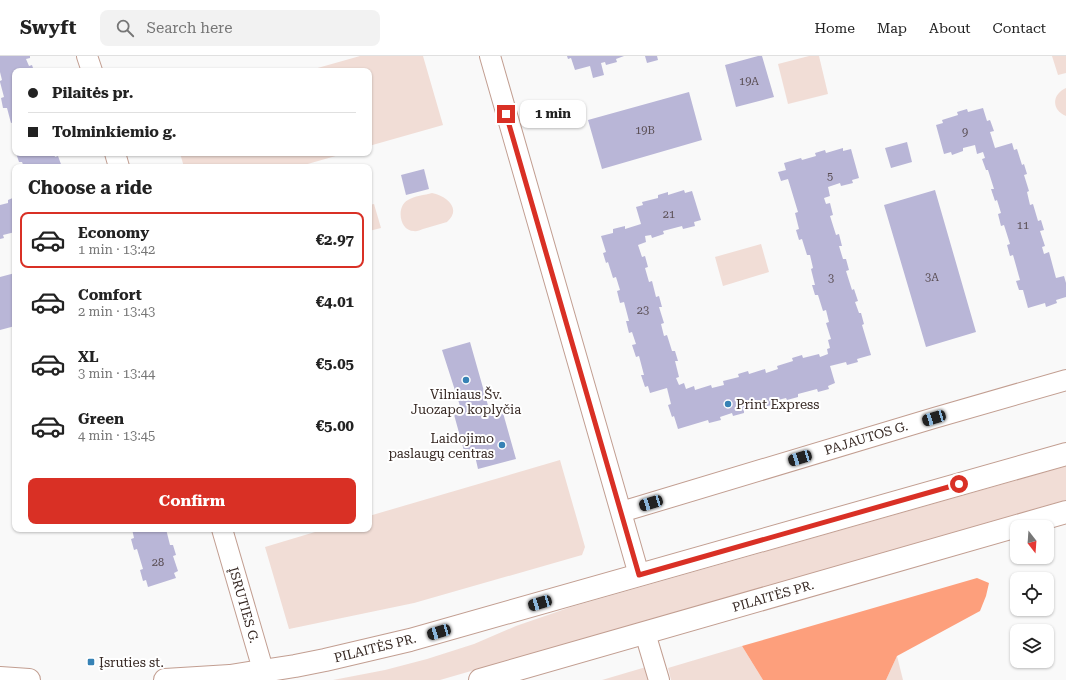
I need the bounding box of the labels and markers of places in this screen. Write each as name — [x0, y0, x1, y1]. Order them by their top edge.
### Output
marker: Vilniaus Šv. Juozapo koplyčia — [461, 375, 471, 385]
place label: Vilniaus Šv. Juozapo koplyčia — [411, 386, 521, 417]
place label: Print Express — [736, 397, 819, 412]
marker: Print Express — [723, 399, 733, 409]
place label: Laidojimo paslaugų centras — [388, 431, 494, 461]
marker: Laidojimo paslaugų centras — [497, 440, 507, 450]
place label: Įsruties st. — [99, 655, 164, 670]
marker: Įsruties st. — [86, 657, 96, 667]

